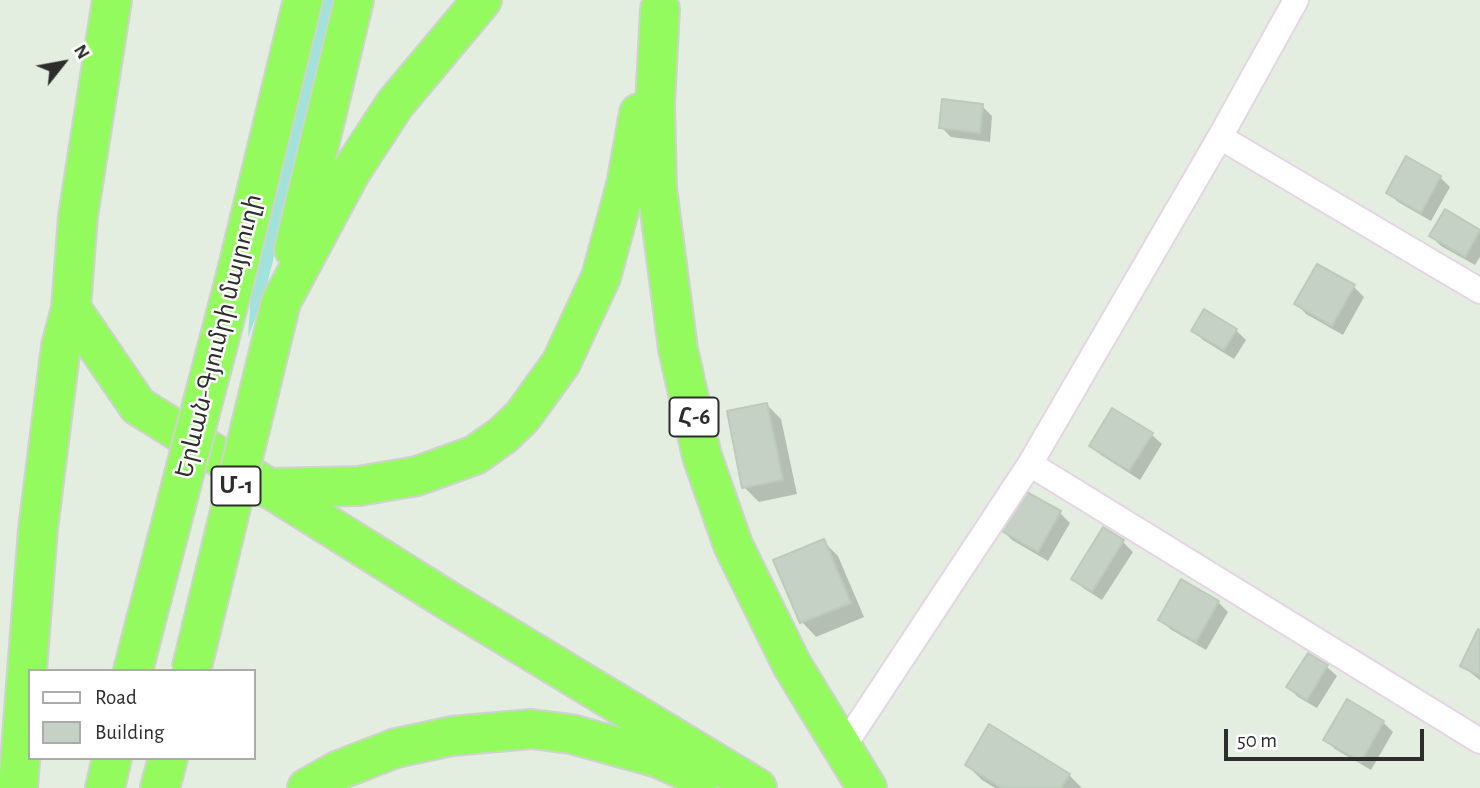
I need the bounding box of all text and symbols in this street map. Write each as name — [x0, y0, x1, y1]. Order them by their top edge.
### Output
north arrow — [28, 28, 98, 98]
text: N — [70, 41, 93, 62]
street label: Երևան-Գյումրի մայրուղի — [170, 191, 268, 481]
road number: Հ-6 — [670, 398, 718, 436]
road number: Մ-1 — [212, 466, 260, 506]
legend — [28, 669, 256, 760]
text: Road — [95, 687, 137, 708]
scale bar — [1228, 714, 1428, 758]
text: Building — [95, 722, 164, 743]
text: 50 m — [1237, 730, 1277, 751]

